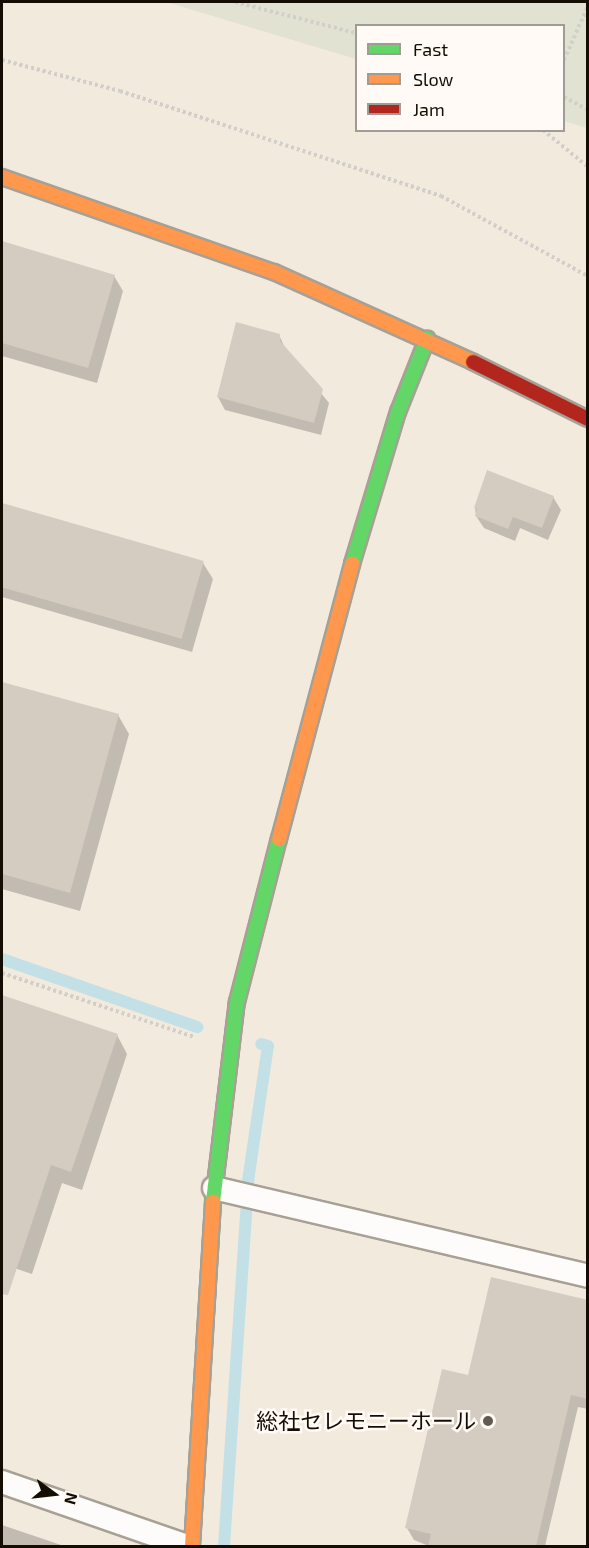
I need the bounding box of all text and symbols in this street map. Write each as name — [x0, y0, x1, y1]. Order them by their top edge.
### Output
legend — [355, 24, 565, 132]
text: Fast — [413, 38, 448, 60]
text: Slow — [413, 68, 453, 90]
text: Jam — [413, 98, 445, 120]
place label: 総社セレモニーホール — [256, 1408, 476, 1434]
marker: 総社セレモニーホール — [481, 1414, 495, 1428]
north arrow — [24, 1464, 84, 1524]
text: N — [61, 1491, 83, 1507]

